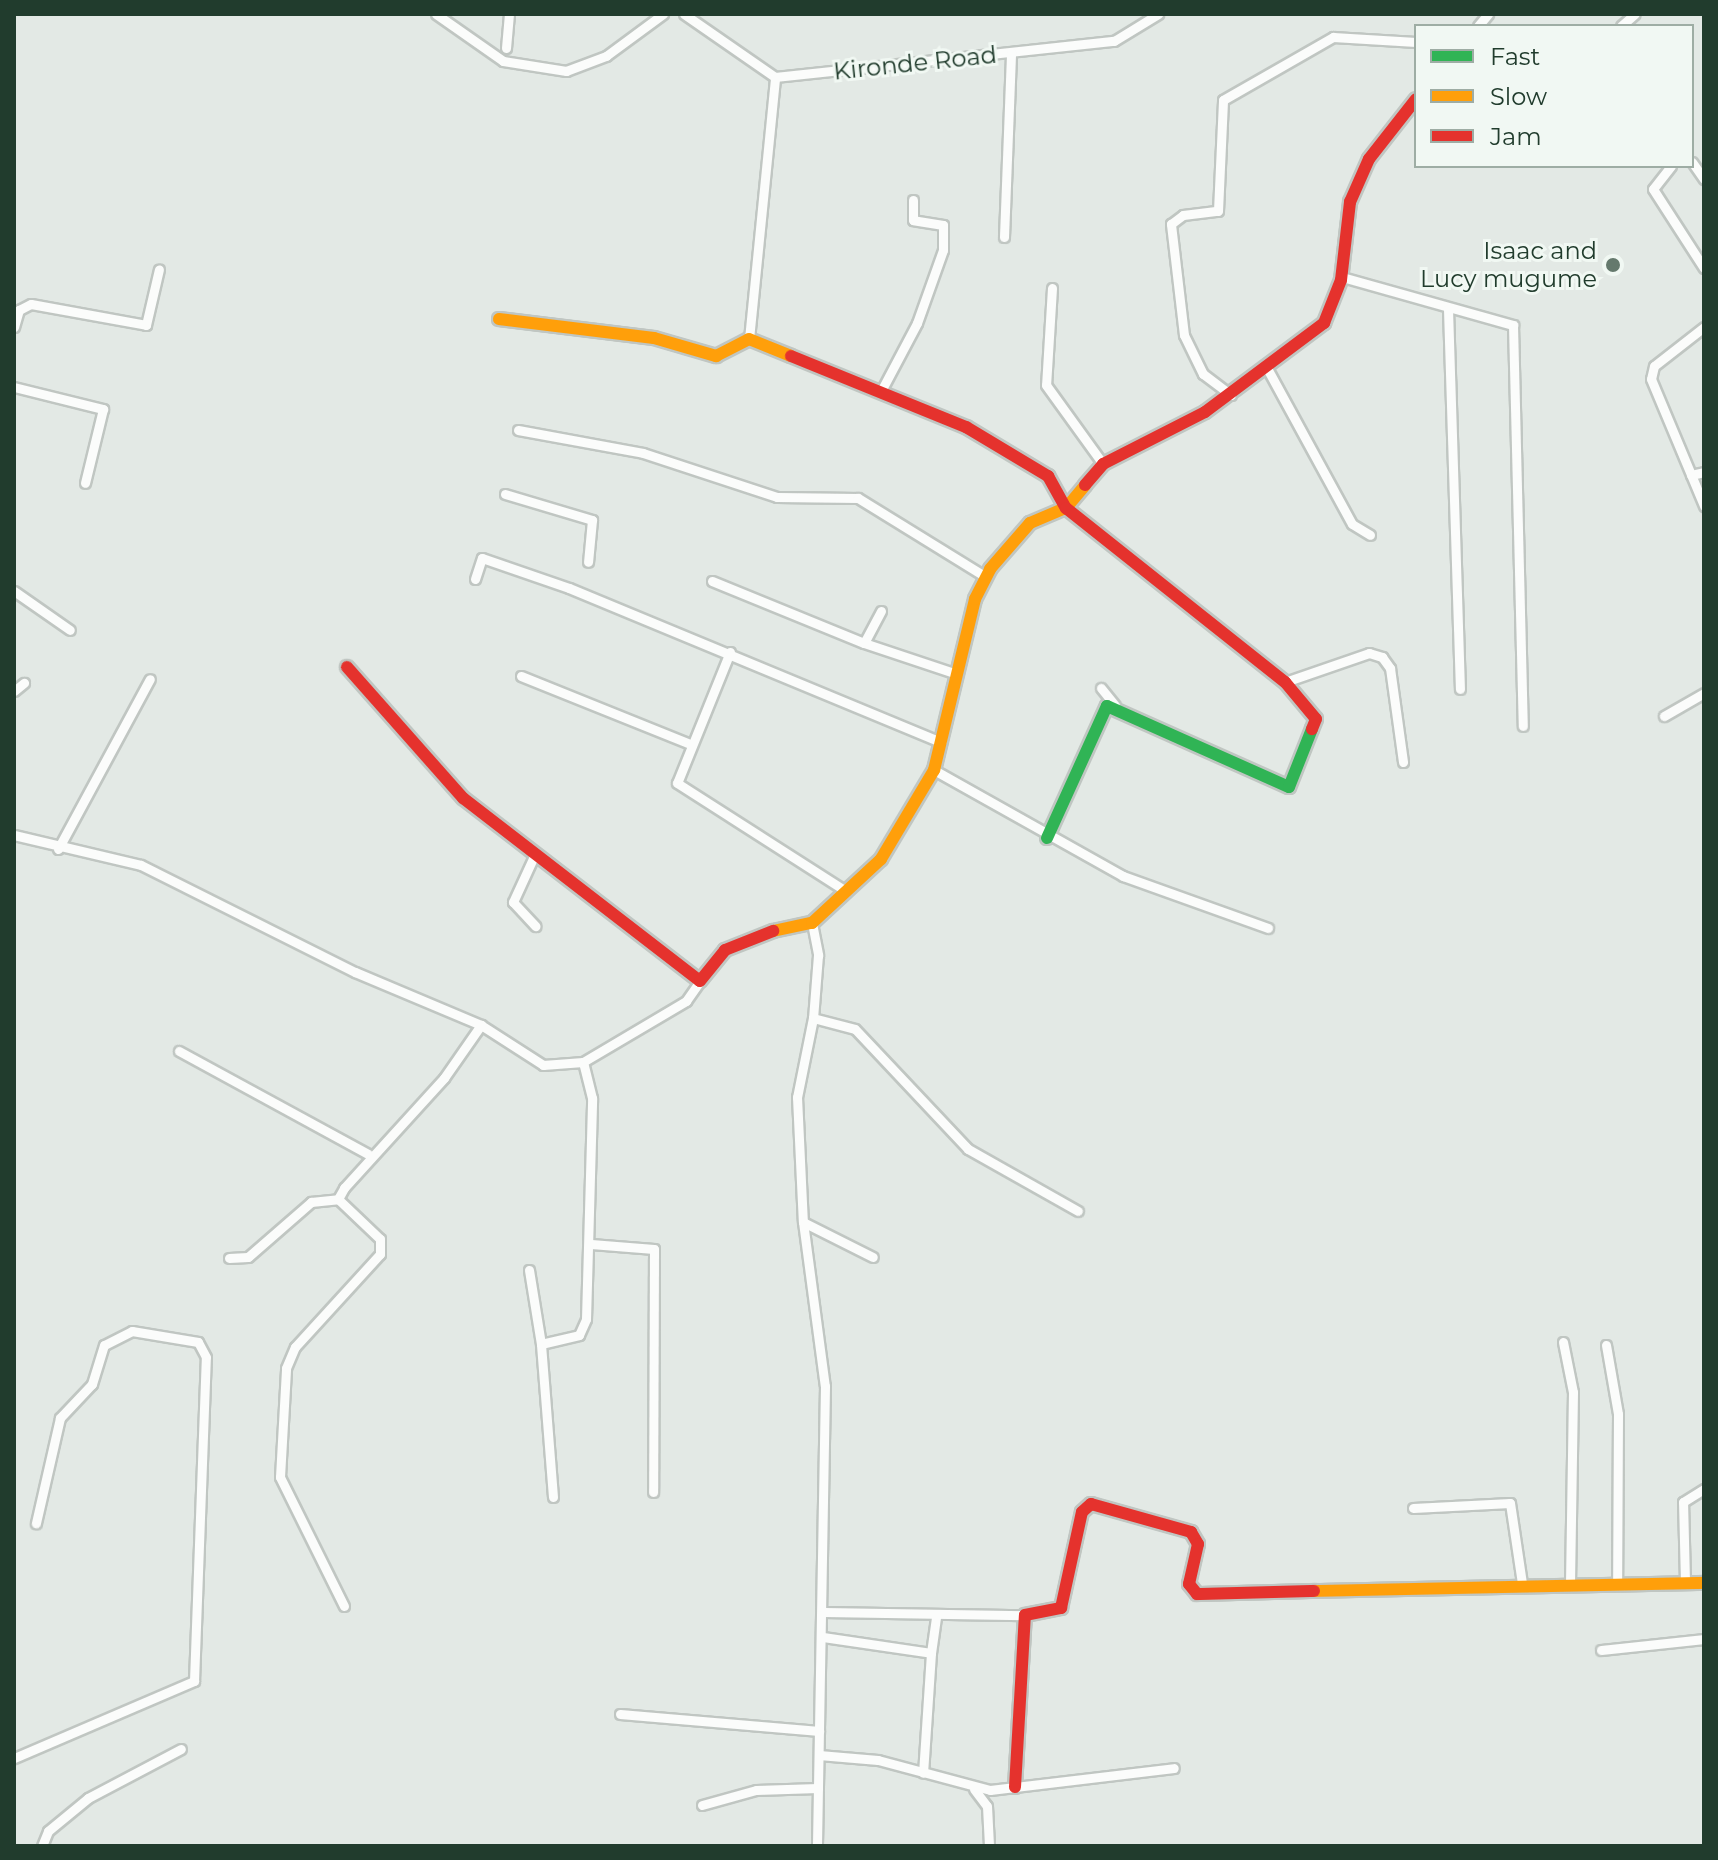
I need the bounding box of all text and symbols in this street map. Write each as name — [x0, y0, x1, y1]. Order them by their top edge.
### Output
legend — [1414, 24, 1694, 168]
street label: Kironde Road — [832, 40, 998, 86]
text: Fast — [1490, 42, 1540, 71]
text: Slow — [1490, 82, 1547, 111]
text: Jam — [1490, 122, 1542, 151]
place label: Isaac and Lucy mugume — [1420, 237, 1597, 293]
marker: Isaac and Lucy mugume — [1604, 256, 1622, 274]

